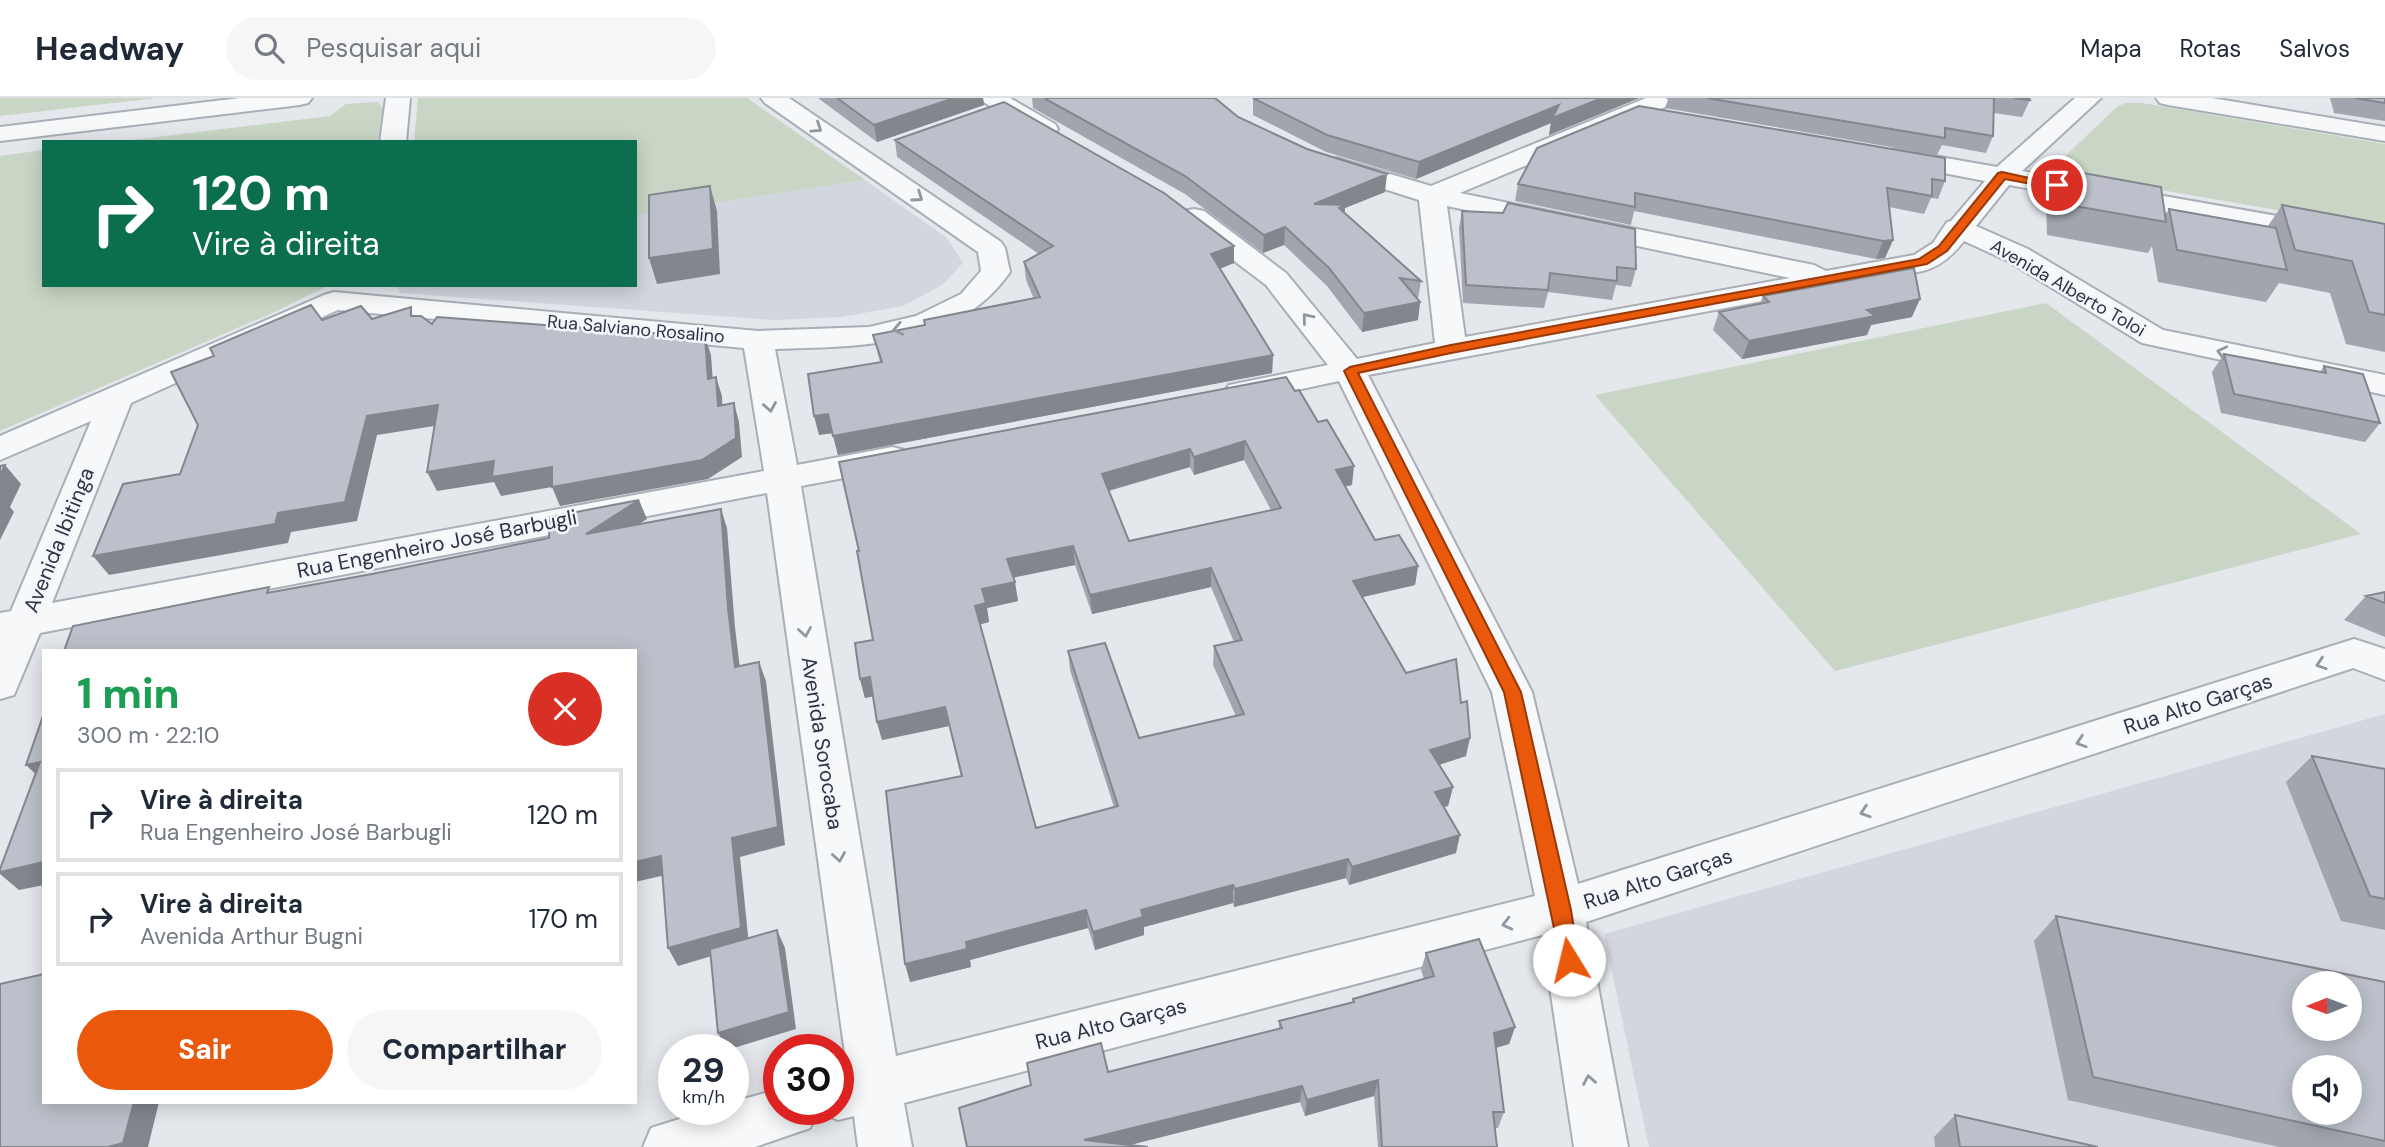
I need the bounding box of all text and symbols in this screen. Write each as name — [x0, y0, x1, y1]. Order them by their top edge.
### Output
search box — [226, 17, 716, 80]
text: Headway — [35, 27, 184, 70]
icon: search — [250, 29, 288, 67]
text: Pesquisar aqui — [306, 31, 481, 65]
text: Mapa — [2080, 33, 2142, 64]
text: Rotas — [2180, 33, 2241, 64]
text: Salvos — [2279, 33, 2350, 64]
one-way arrow — [809, 120, 822, 132]
pin — [2027, 155, 2087, 215]
text: 120 m — [192, 161, 330, 225]
icon: arrive — [2038, 166, 2076, 204]
icon: right — [77, 168, 168, 259]
one-way arrow — [910, 189, 923, 201]
text: Vire à direita — [192, 223, 380, 265]
street label: Avenida Alberto Toloi — [1986, 234, 2150, 342]
street label: Rua Salviano Rosalino — [546, 309, 726, 349]
one-way arrow — [1303, 313, 1315, 326]
one-way arrow — [892, 321, 904, 336]
one-way arrow — [2216, 346, 2228, 361]
one-way arrow — [762, 401, 777, 413]
street label: Avenida Ibitinga — [17, 463, 101, 617]
street label: Rua Engenheiro José Barbugli — [295, 503, 579, 585]
one-way arrow — [797, 626, 812, 637]
street label: Avenida Sorocaba — [794, 654, 850, 832]
one-way arrow — [2315, 656, 2327, 670]
text: 1 min — [77, 666, 180, 721]
street label: Rua Alto Garças — [2120, 667, 2276, 741]
button: close — [528, 672, 602, 746]
text: 300 m · 22:10 — [77, 720, 220, 750]
one-way arrow — [2075, 734, 2088, 748]
text: Vire à direita — [140, 783, 303, 817]
icon: right — [81, 796, 119, 834]
text: 120 m — [527, 798, 598, 832]
one-way arrow — [1859, 804, 1871, 818]
text: Rua Engenheiro José Barbugli — [140, 817, 452, 847]
street label: Rua Alto Garças — [1580, 842, 1736, 916]
one-way arrow — [831, 851, 846, 862]
text: Vire à direita — [140, 887, 303, 921]
icon: right — [81, 900, 119, 938]
text: 170 m — [529, 902, 598, 936]
one-way arrow — [1501, 916, 1513, 930]
text: Avenida Arthur Bugni — [140, 921, 363, 951]
position arrow — [1532, 923, 1606, 997]
north arrow — [2292, 971, 2362, 1041]
map controls — [2292, 971, 2362, 1125]
street label: Rua Alto Garças — [1033, 992, 1189, 1056]
button: Sair — [77, 1010, 333, 1090]
button: Compartilhar — [347, 1010, 602, 1090]
speed limit sign: 30 — [763, 1034, 854, 1125]
text: 29 — [682, 1047, 725, 1093]
button: sound — [2292, 1055, 2362, 1125]
one-way arrow — [1582, 1074, 1597, 1086]
text: km/h — [682, 1085, 725, 1109]

